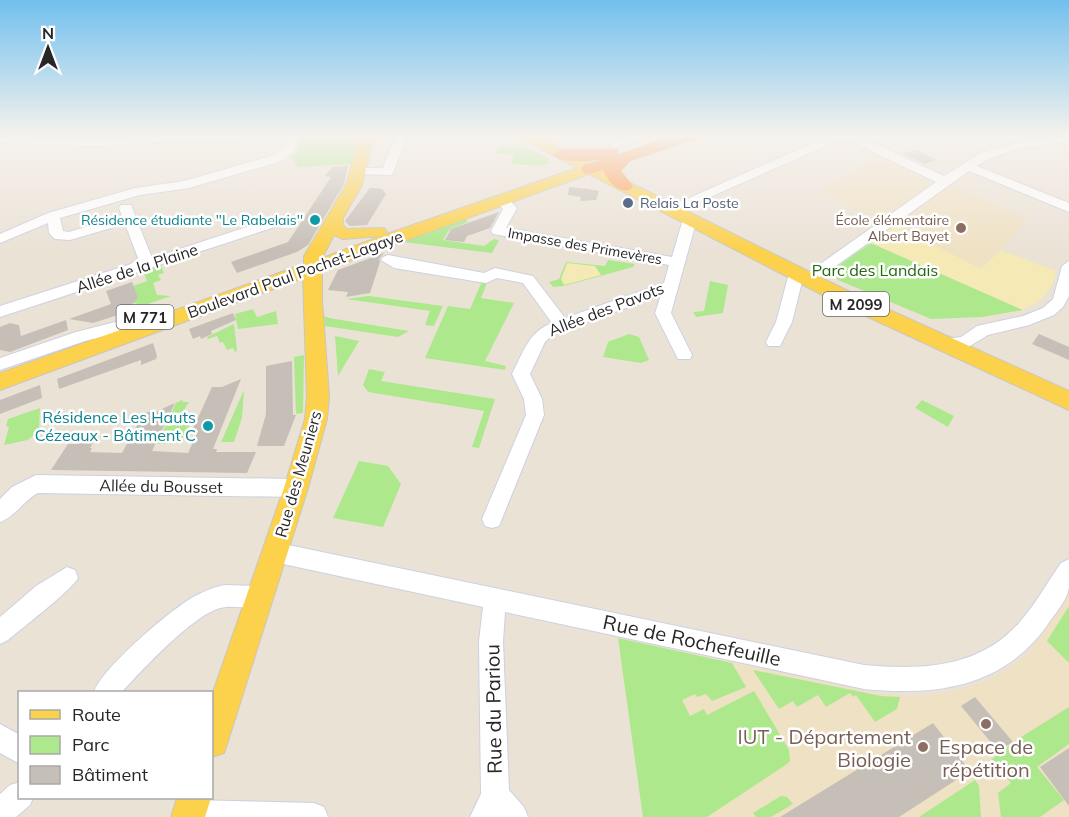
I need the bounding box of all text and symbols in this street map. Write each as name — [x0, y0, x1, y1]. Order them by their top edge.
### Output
north arrow — [18, 18, 78, 78]
text: N — [42, 23, 54, 43]
place label: Relais La Poste — [640, 194, 739, 212]
marker: Relais La Poste — [621, 196, 635, 210]
place label: Résidence étudiante ''Le Rabelais'' — [81, 211, 303, 229]
place label: École élémentaire Albert Bayet — [836, 211, 949, 245]
marker: Résidence étudiante ''Le Rabelais'' — [308, 213, 322, 227]
marker: École élémentaire Albert Bayet — [954, 221, 968, 235]
street label: Impasse des Primevères — [507, 224, 664, 268]
street label: Boulevard Paul Pochet-Lagaye — [184, 226, 406, 322]
street label: Allée de la Plaine — [74, 239, 200, 297]
park label: Parc des Landais — [812, 260, 938, 280]
street label: Allée des Pavots — [546, 278, 667, 340]
road number: M 2099 — [823, 292, 889, 316]
road number: M 771 — [116, 305, 174, 329]
place label: Résidence Les Hauts Cézeaux - Bâtiment C — [35, 407, 196, 445]
street label: Rue des Meuniers — [270, 408, 326, 540]
marker: Résidence Les Hauts Cézeaux - Bâtiment C — [201, 419, 215, 433]
street label: Allée du Bousset — [99, 475, 223, 497]
street label: Rue de Rochefeuille — [601, 609, 783, 671]
street label: Rue du Pariou — [479, 644, 507, 774]
legend — [18, 691, 213, 799]
text: Route — [72, 703, 121, 726]
marker: Espace de répétition — [979, 717, 993, 731]
place label: IUT - Département Biologie — [738, 724, 911, 772]
text: Parc — [72, 733, 110, 756]
place label: Espace de répétition — [939, 734, 1033, 782]
marker: IUT - Département Biologie — [916, 740, 930, 754]
text: Bâtiment — [72, 763, 148, 786]

